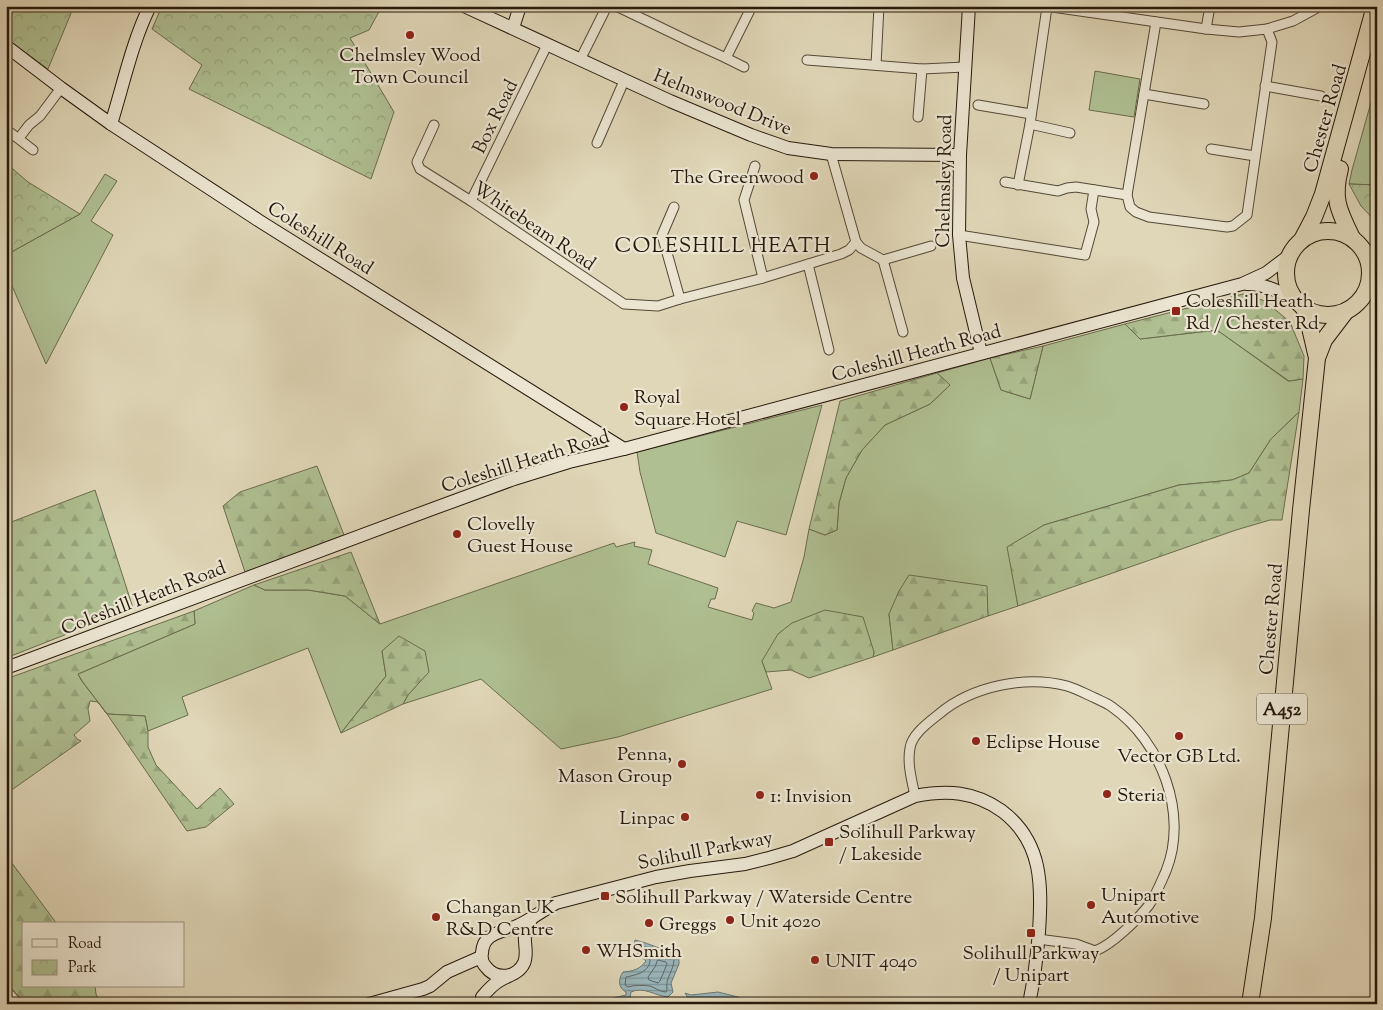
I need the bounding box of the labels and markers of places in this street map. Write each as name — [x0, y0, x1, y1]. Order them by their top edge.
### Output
marker: Chelmsley Wood Town Council — [404, 29, 416, 41]
place label: Chelmsley Wood Town Council — [339, 43, 481, 92]
place label: The Greenwood — [671, 165, 804, 192]
marker: The Greenwood — [808, 170, 820, 182]
place label: Coleshill Heath Rd / Chester Rd — [1186, 289, 1319, 338]
marker: Coleshill Heath Rd / Chester Rd — [1170, 305, 1182, 317]
place label: Royal Square Hotel — [634, 385, 741, 434]
marker: Royal Square Hotel — [618, 401, 630, 413]
place label: Clovelly Guest House — [467, 512, 573, 561]
marker: Clovelly Guest House — [451, 528, 463, 540]
place label: Eclipse House — [986, 730, 1100, 757]
marker: Vector GB Ltd. — [1173, 730, 1185, 742]
marker: Eclipse House — [970, 735, 982, 747]
place label: Penna, Mason Group — [558, 742, 672, 791]
place label: Vector GB Ltd. — [1117, 744, 1241, 771]
marker: Penna, Mason Group — [676, 758, 688, 770]
place label: Steria — [1117, 783, 1165, 810]
place label: 1: Invision — [770, 784, 852, 811]
marker: Steria — [1101, 788, 1113, 800]
marker: 1: Invision — [754, 789, 766, 801]
place label: Linpac — [619, 806, 675, 833]
marker: Linpac — [679, 811, 691, 823]
place label: Solihull Parkway / Lakeside — [839, 820, 977, 869]
marker: Solihull Parkway / Lakeside — [823, 836, 835, 848]
place label: Unipart Automotive — [1101, 883, 1200, 932]
place label: Solihull Parkway / Waterside Centre — [615, 885, 913, 912]
marker: Solihull Parkway / Waterside Centre — [599, 890, 611, 902]
place label: Changan UK R&D Centre — [446, 895, 555, 944]
marker: Unipart Automotive — [1085, 899, 1097, 911]
place label: Unit 4020 — [740, 909, 821, 936]
marker: Changan UK R&D Centre — [430, 911, 442, 923]
place label: Greggs — [659, 912, 716, 939]
marker: Unit 4020 — [724, 914, 736, 926]
marker: Greggs — [643, 917, 655, 929]
marker: Solihull Parkway / Unipart — [1025, 927, 1037, 939]
place label: WHSmith — [596, 939, 682, 966]
place label: Solihull Parkway / Unipart — [962, 941, 1100, 990]
marker: WHSmith — [580, 944, 592, 956]
place label: UNIT 4040 — [825, 949, 917, 976]
marker: UNIT 4040 — [809, 954, 821, 966]

